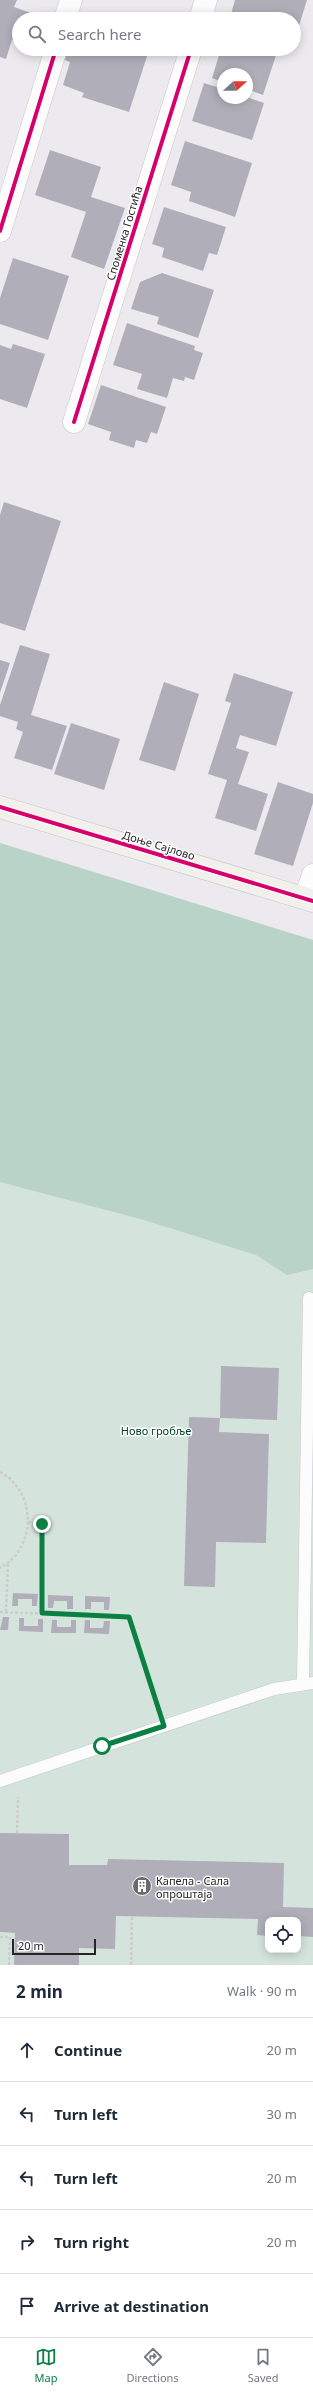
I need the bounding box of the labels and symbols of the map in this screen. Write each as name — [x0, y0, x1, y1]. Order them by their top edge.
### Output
north arrow — [217, 68, 253, 104]
street label: Споменка Гостића — [102, 184, 146, 282]
street label: Доње Сајлово — [121, 827, 197, 863]
park label: Ново гробље — [121, 1423, 191, 1438]
route end — [33, 1515, 51, 1533]
route start — [93, 1737, 111, 1755]
place label: Капела - Сала опроштаја — [156, 1873, 229, 1901]
building icon: Капела - Сала опроштаја — [131, 1875, 153, 1897]
scale bar — [12, 1937, 96, 1956]

